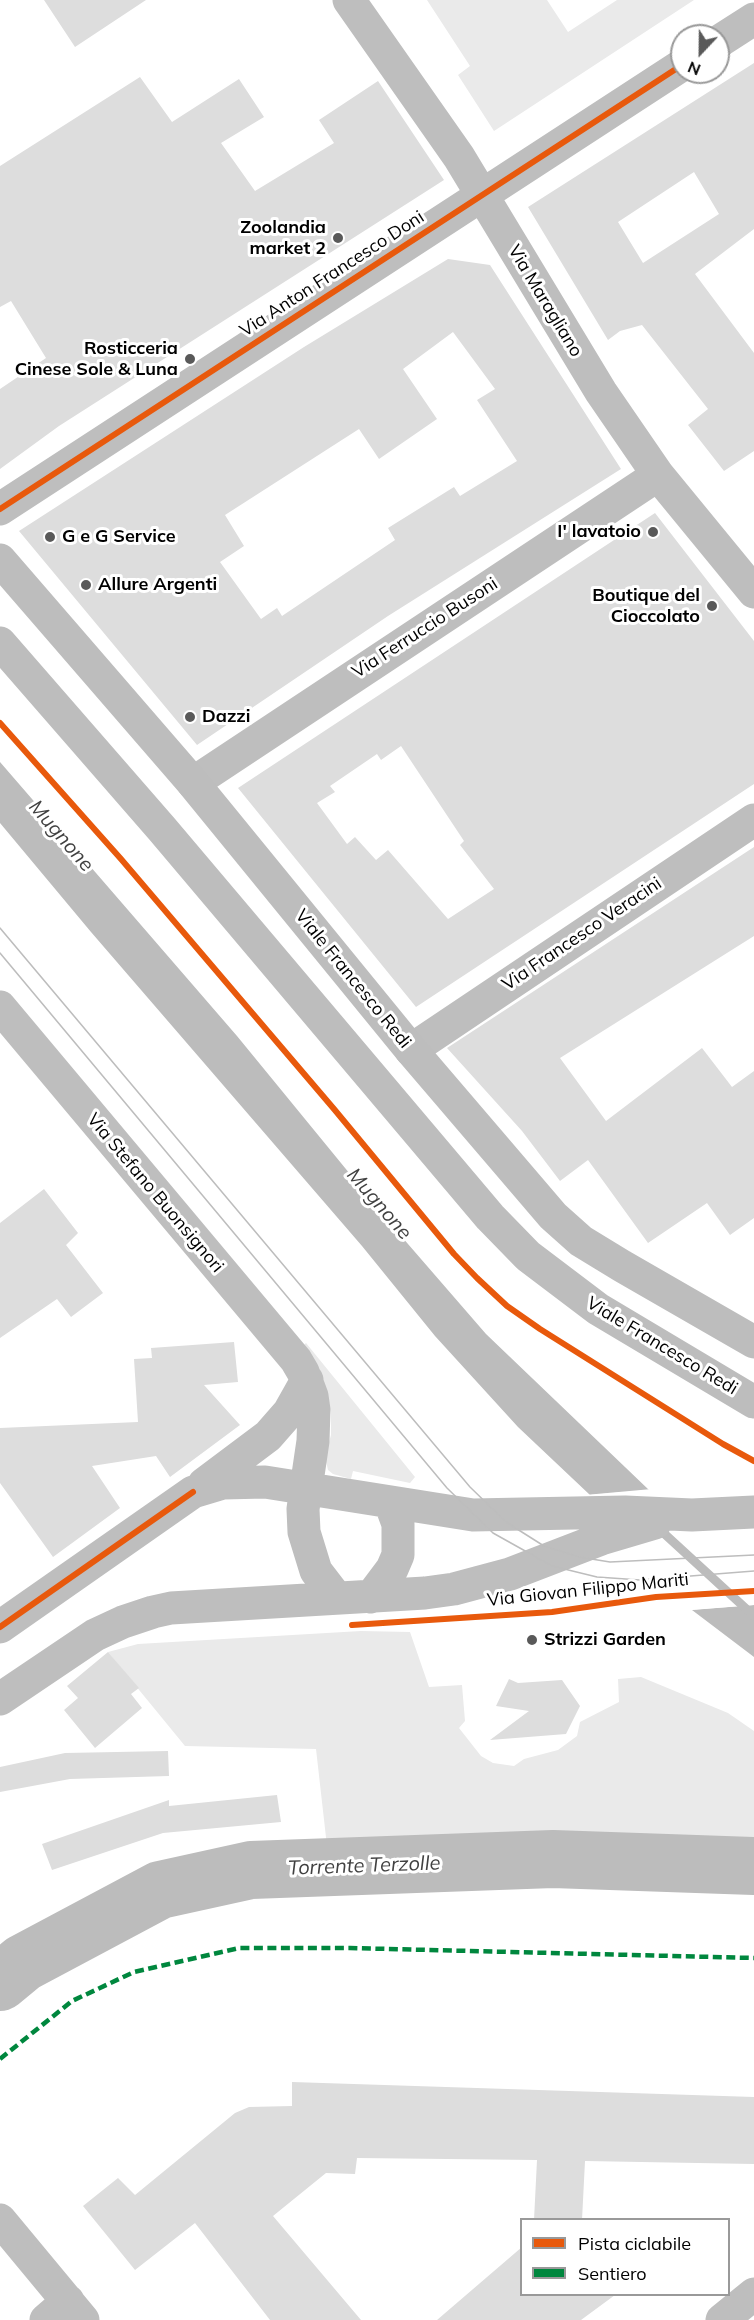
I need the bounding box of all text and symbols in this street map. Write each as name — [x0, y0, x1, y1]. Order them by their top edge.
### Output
north arrow — [670, 24, 730, 84]
text: N — [685, 57, 703, 80]
street label: Via Anton Francesco Doni — [236, 206, 428, 342]
place label: Zoolandia market 2 — [240, 217, 326, 260]
marker: Zoolandia market 2 — [331, 231, 345, 245]
street label: Via Maragliano — [503, 241, 587, 361]
place label: Rosticceria Cinese Sole & Luna — [15, 338, 178, 380]
marker: Rosticceria Cinese Sole & Luna — [183, 352, 197, 366]
place label: I' lavatoio — [557, 521, 641, 543]
marker: I' lavatoio — [646, 525, 660, 539]
place label: G e G Service — [62, 526, 176, 548]
marker: G e G Service — [43, 530, 57, 544]
street label: Via Ferruccio Busoni — [348, 573, 502, 683]
place label: Allure Argenti — [98, 574, 217, 596]
marker: Allure Argenti — [79, 578, 93, 592]
place label: Boutique del Cioccolato — [592, 585, 700, 628]
marker: Boutique del Cioccolato — [705, 599, 719, 613]
place label: Dazzi — [202, 706, 251, 728]
marker: Dazzi — [183, 710, 197, 724]
water label: Mugnone — [24, 795, 98, 877]
street label: Via Francesco Veracini — [498, 873, 666, 995]
street label: Viale Francesco Redi — [290, 905, 416, 1053]
street label: Via Stefano Buonsignori — [82, 1109, 228, 1277]
water label: Mugnone — [342, 1163, 416, 1245]
street label: Viale Francesco Redi — [583, 1292, 741, 1400]
street label: Via Giovan Filippo Mariti — [486, 1569, 690, 1611]
place label: Strizzi Garden — [544, 1629, 666, 1651]
marker: Strizzi Garden — [525, 1633, 539, 1647]
water label: Torrente Terzolle — [287, 1851, 441, 1881]
legend — [520, 2218, 730, 2296]
text: Pista ciclabile — [578, 2232, 691, 2255]
text: Sentiero — [578, 2262, 647, 2285]

